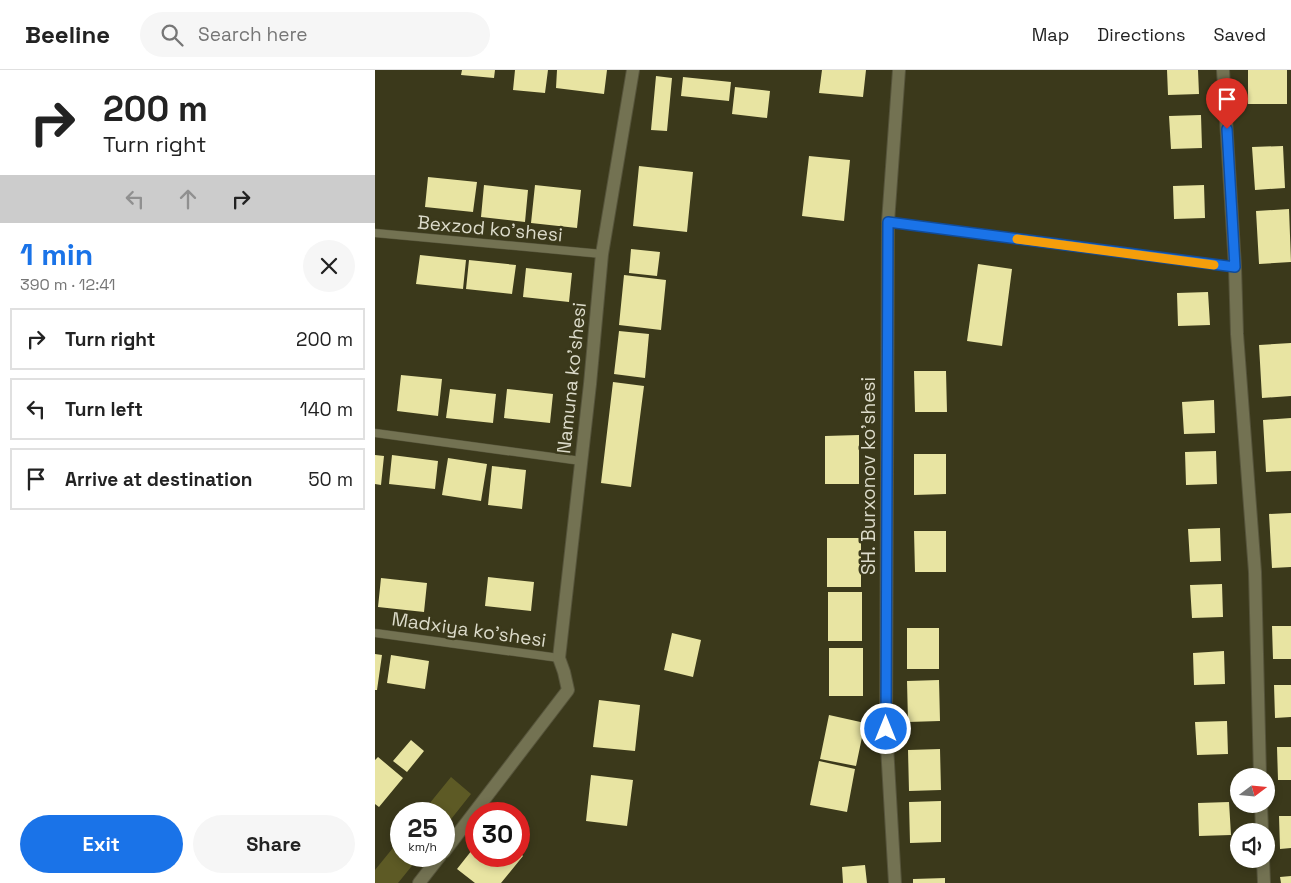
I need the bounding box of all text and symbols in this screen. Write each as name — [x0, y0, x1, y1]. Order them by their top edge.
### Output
search box — [140, 12, 490, 57]
text: Beeline — [25, 19, 110, 50]
icon: search — [158, 21, 186, 49]
text: Search here — [198, 22, 308, 47]
text: Map — [1032, 23, 1069, 46]
text: Directions — [1097, 23, 1186, 46]
text: Saved — [1214, 23, 1266, 46]
pin — [1206, 78, 1248, 129]
icon: arrive — [1213, 85, 1241, 113]
text: 200 m — [103, 87, 208, 131]
icon: right — [20, 90, 85, 155]
text: Turn right — [103, 130, 206, 158]
icon: left — [121, 185, 149, 213]
icon: ahead — [174, 185, 202, 213]
icon: right — [227, 185, 255, 213]
street label: Bexzod ko'shesi — [416, 210, 564, 247]
text: 1 min — [20, 235, 93, 274]
button: close — [303, 240, 355, 292]
text: 390 m · 12:41 — [20, 274, 115, 295]
street label: Namuna ko'shesi — [551, 301, 592, 455]
icon: right — [22, 325, 50, 353]
text: Turn right — [65, 327, 155, 352]
text: 200 m — [296, 327, 353, 352]
street label: SH. Burxonov ko'shesi — [856, 377, 881, 575]
icon: left — [22, 395, 50, 423]
text: Turn left — [65, 397, 143, 422]
text: 140 m — [300, 397, 353, 422]
icon: arrive — [22, 465, 50, 493]
text: Arrive at destination — [65, 467, 253, 492]
text: 50 m — [308, 467, 353, 492]
street label: Madxiya ko'shesi — [390, 606, 548, 653]
position arrow — [859, 702, 911, 754]
north arrow — [1230, 768, 1275, 812]
map controls — [1230, 768, 1275, 868]
speed limit sign: 30 — [465, 802, 530, 867]
text: 25 — [408, 812, 437, 844]
button: Exit — [20, 815, 183, 873]
button: Share — [193, 815, 355, 873]
button: sound — [1230, 823, 1275, 868]
text: km/h — [408, 839, 437, 855]

